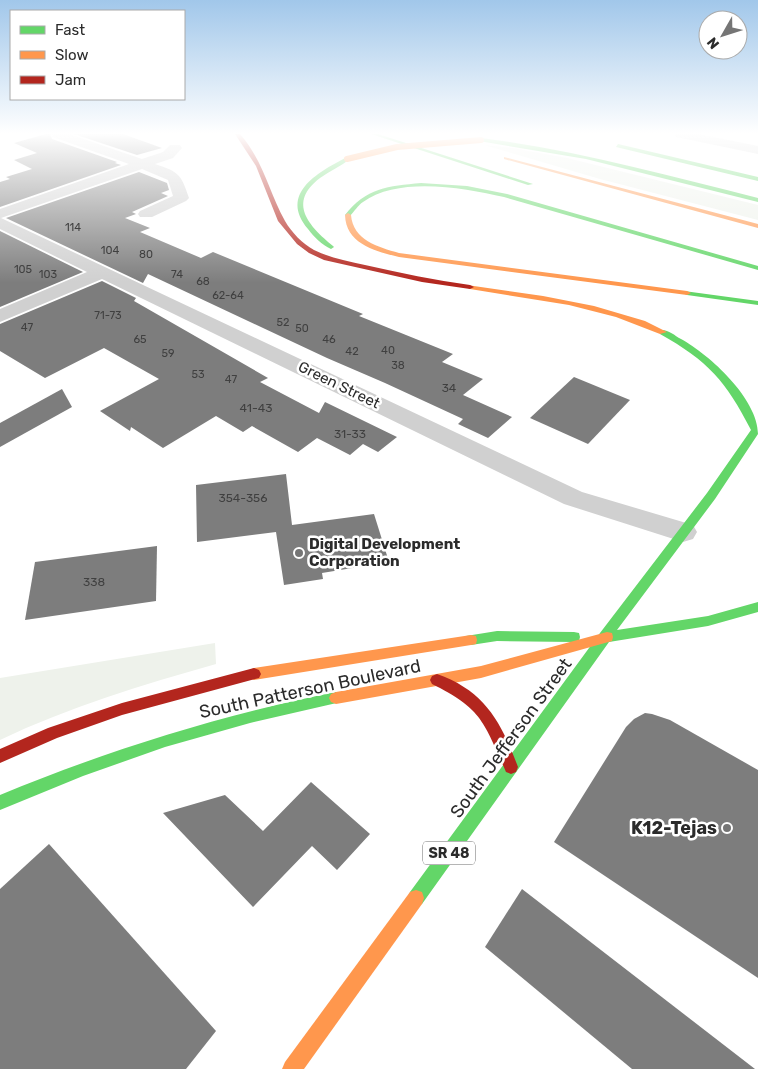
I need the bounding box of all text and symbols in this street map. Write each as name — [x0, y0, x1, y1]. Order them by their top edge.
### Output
legend — [10, 10, 185, 100]
north arrow — [698, 10, 748, 60]
text: Fast — [55, 21, 85, 39]
text: N — [704, 34, 723, 52]
text: Slow — [55, 46, 88, 64]
text: Jam — [55, 71, 86, 89]
house number: 114 — [65, 221, 81, 234]
house number: 104 — [101, 244, 119, 257]
house number: 80 — [139, 248, 153, 261]
house number: 105 — [14, 263, 33, 276]
house number: 103 — [39, 268, 58, 281]
house number: 74 — [171, 268, 183, 281]
house number: 68 — [196, 275, 210, 288]
house number: 62-64 — [212, 289, 244, 302]
house number: 71-73 — [94, 309, 122, 322]
house number: 52 — [277, 316, 290, 329]
house number: 47 — [21, 321, 33, 334]
house number: 50 — [295, 322, 309, 335]
house number: 65 — [133, 333, 147, 346]
house number: 46 — [322, 333, 336, 346]
house number: 40 — [381, 344, 395, 357]
house number: 42 — [345, 345, 359, 358]
house number: 59 — [161, 347, 175, 360]
street label: Green Street — [295, 357, 383, 413]
house number: 38 — [391, 359, 405, 372]
house number: 53 — [191, 368, 205, 381]
house number: 47 — [225, 373, 237, 386]
house number: 34 — [442, 381, 457, 395]
house number: 41-43 — [240, 401, 272, 415]
house number: 31-33 — [334, 427, 366, 441]
house number: 354-356 — [219, 491, 267, 505]
place label: Digital Development Corporation — [309, 535, 460, 570]
marker: Digital Development Corporation — [293, 547, 305, 559]
house number: 338 — [83, 575, 105, 589]
street label: South Jefferson Street — [446, 654, 576, 822]
street label: South Patterson Boulevard — [197, 655, 423, 723]
place label: K12-Tejas — [631, 817, 717, 839]
marker: K12-Tejas — [721, 822, 733, 834]
road number: SR 48 — [423, 841, 475, 864]

